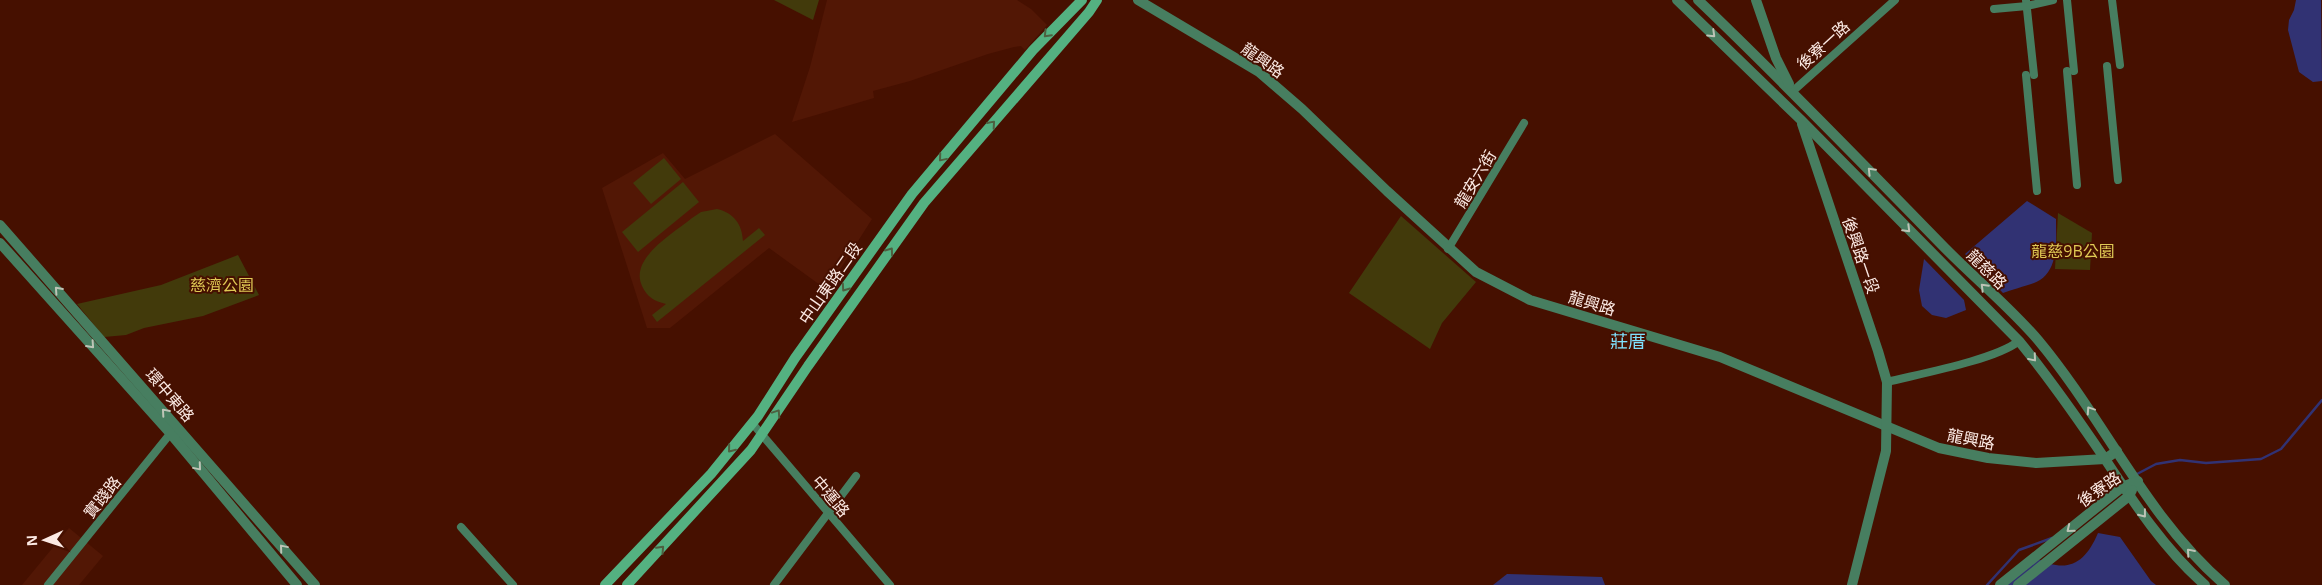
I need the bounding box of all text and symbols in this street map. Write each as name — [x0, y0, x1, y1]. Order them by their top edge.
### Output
street label: 後寮一路 — [1792, 15, 1854, 75]
one-way arrow — [1706, 28, 1715, 37]
one-way arrow — [1044, 29, 1053, 38]
street label: 龍興路 — [1237, 37, 1289, 83]
one-way arrow — [986, 121, 995, 130]
street label: 龍安六街 — [1449, 146, 1501, 212]
one-way arrow — [940, 152, 948, 161]
one-way arrow — [1867, 168, 1876, 177]
street label: 後興路一段 — [1838, 214, 1884, 296]
one-way arrow — [1902, 223, 1911, 232]
street label: 中山東路二段 — [793, 237, 867, 329]
park label: 龍慈9B公園 — [2031, 240, 2115, 262]
street label: 龍慈路 — [1962, 244, 2012, 294]
one-way arrow — [884, 247, 893, 256]
park label: 慈濟公園 — [190, 274, 254, 296]
one-way arrow — [842, 282, 851, 292]
one-way arrow — [1981, 284, 1990, 293]
street label: 龍興路 — [1566, 285, 1618, 321]
one-way arrow — [55, 286, 64, 295]
district label: 莊厝 — [1610, 329, 1646, 353]
one-way arrow — [85, 339, 94, 348]
one-way arrow — [2027, 352, 2035, 361]
street label: 環中東路 — [141, 364, 199, 426]
one-way arrow — [2087, 406, 2096, 416]
one-way arrow — [162, 409, 171, 418]
one-way arrow — [771, 409, 780, 418]
street label: 龍興路 — [1945, 424, 1997, 454]
one-way arrow — [727, 444, 736, 453]
one-way arrow — [193, 461, 202, 470]
street label: 後寮路 — [2073, 466, 2125, 512]
street label: 實踐路 — [78, 471, 126, 523]
street label: 中運路 — [807, 471, 855, 521]
one-way arrow — [2138, 508, 2147, 517]
north arrow — [20, 515, 70, 565]
one-way arrow — [2067, 523, 2076, 531]
text: N — [22, 535, 41, 547]
one-way arrow — [280, 545, 289, 554]
one-way arrow — [655, 546, 664, 555]
one-way arrow — [2187, 548, 2196, 557]

